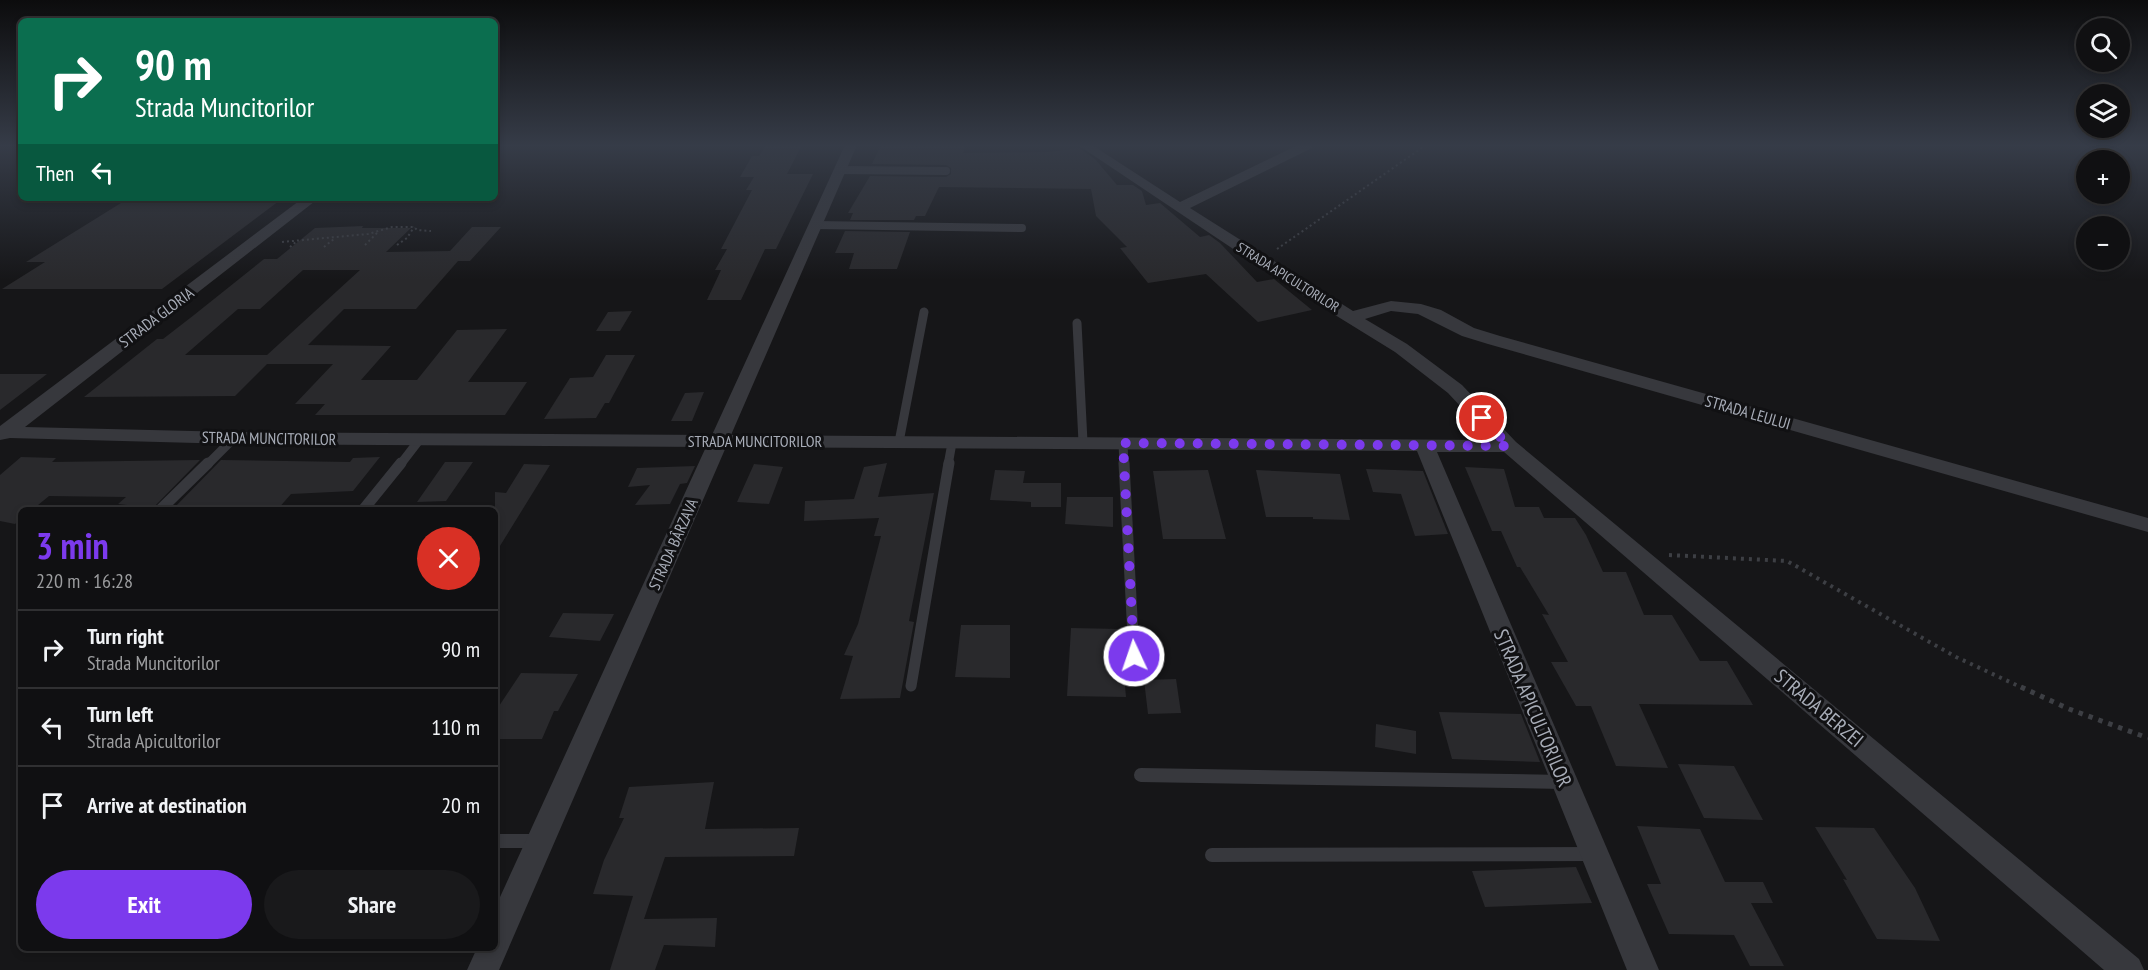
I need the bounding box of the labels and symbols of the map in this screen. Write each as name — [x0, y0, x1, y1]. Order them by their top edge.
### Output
street label: STRADA APICULTORILOR — [1233, 238, 1343, 316]
street label: STRADA GLORIA — [115, 282, 198, 352]
street label: STRADA LEULUI — [1703, 390, 1793, 434]
pin — [1456, 392, 1507, 443]
street label: STRADA MUNCITORILOR — [202, 427, 337, 449]
street label: STRADA MUNCITORILOR — [688, 431, 823, 451]
street label: STRADA BÂRZAVA — [644, 495, 702, 593]
position arrow — [1102, 624, 1166, 688]
street label: STRADA APICULTORILOR — [1488, 625, 1578, 791]
street label: STRADA BERZEI — [1769, 663, 1869, 753]

